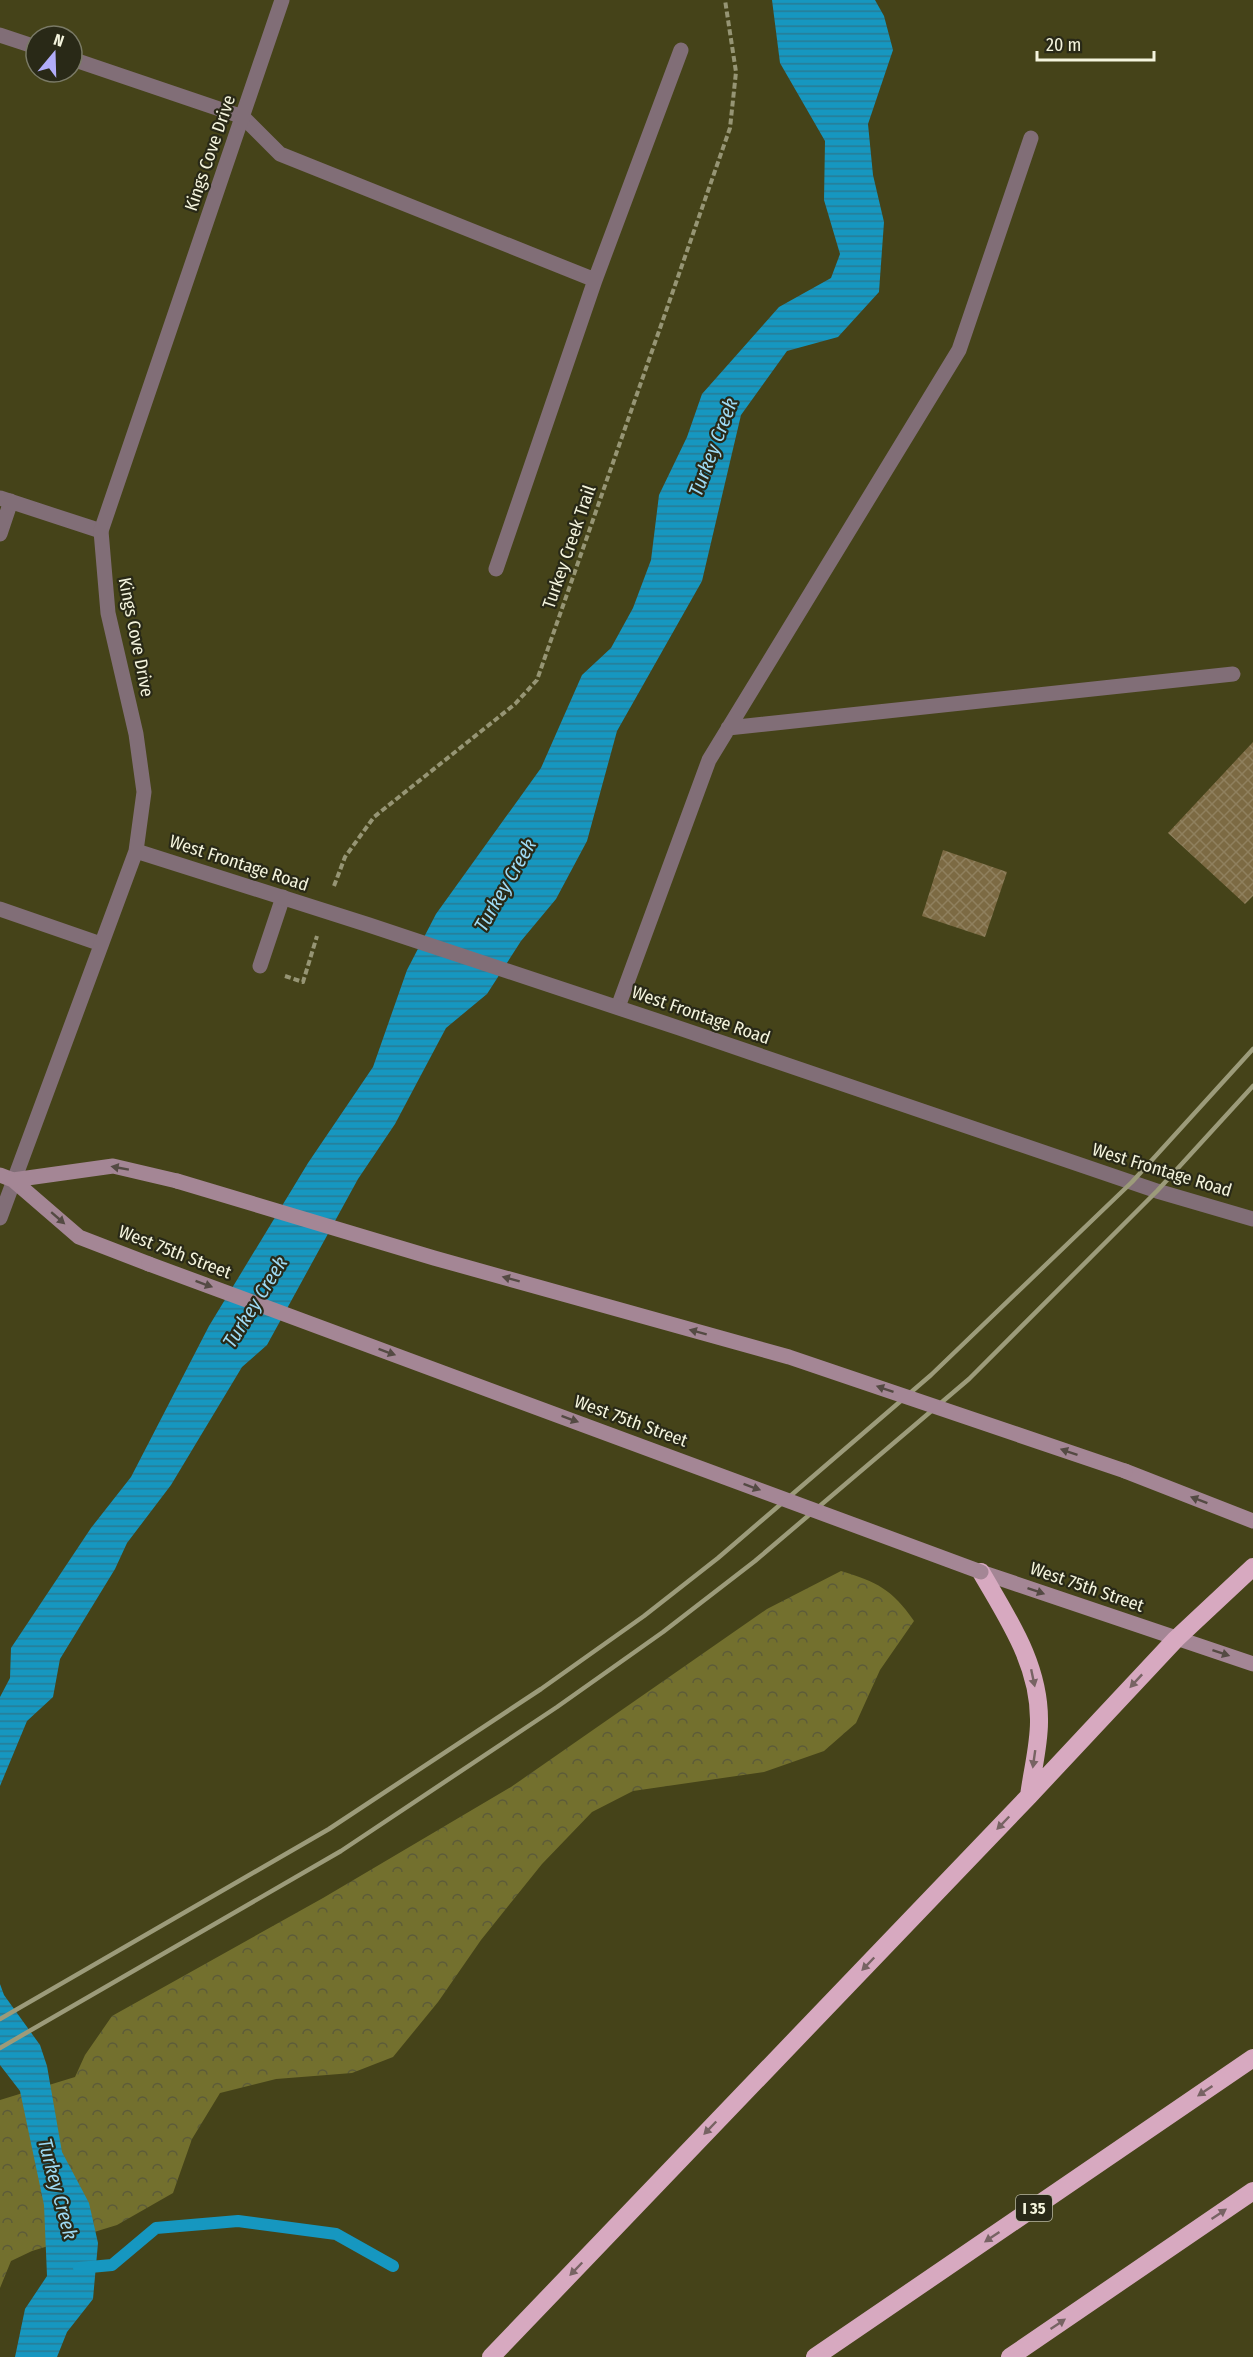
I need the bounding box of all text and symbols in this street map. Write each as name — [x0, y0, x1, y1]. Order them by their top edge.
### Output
north arrow — [24, 24, 84, 84]
scale bar — [1037, 24, 1154, 62]
text: N — [51, 30, 66, 51]
text: 20 m — [1046, 34, 1081, 56]
street label: Kings Cove Drive — [180, 92, 240, 214]
water label: Turkey Creek — [683, 394, 743, 500]
street label: Turkey Creek Trail — [538, 482, 601, 612]
street label: Kings Cove Drive — [114, 575, 158, 699]
street label: West Frontage Road — [167, 830, 311, 896]
water label: Turkey Creek — [469, 834, 541, 936]
street label: West Frontage Road — [629, 981, 773, 1049]
street label: West Frontage Road — [1089, 1138, 1235, 1202]
one-way arrow — [111, 1163, 130, 1172]
one-way arrow — [50, 1211, 65, 1225]
street label: West 75th Street — [115, 1220, 235, 1284]
water label: Turkey Creek — [217, 1252, 293, 1352]
one-way arrow — [501, 1274, 520, 1284]
one-way arrow — [195, 1280, 213, 1289]
one-way arrow — [689, 1326, 708, 1336]
one-way arrow — [378, 1347, 396, 1357]
one-way arrow — [876, 1384, 894, 1394]
street label: West 75th Street — [571, 1390, 691, 1452]
one-way arrow — [561, 1415, 579, 1425]
one-way arrow — [1060, 1447, 1078, 1456]
one-way arrow — [744, 1483, 762, 1493]
one-way arrow — [1189, 1494, 1207, 1504]
street label: West 75th Street — [1027, 1557, 1147, 1617]
one-way arrow — [1027, 1586, 1045, 1596]
one-way arrow — [1212, 1649, 1230, 1659]
one-way arrow — [1029, 1669, 1039, 1687]
one-way arrow — [1130, 1674, 1144, 1688]
one-way arrow — [1029, 1750, 1039, 1769]
one-way arrow — [996, 1816, 1010, 1831]
one-way arrow — [862, 1956, 875, 1971]
one-way arrow — [1197, 2085, 1213, 2097]
one-way arrow — [704, 2120, 718, 2134]
water label: Turkey Creek — [33, 2136, 83, 2242]
road number: I 35 — [1016, 2195, 1052, 2221]
one-way arrow — [1211, 2209, 1227, 2220]
one-way arrow — [984, 2231, 1000, 2243]
one-way arrow — [569, 2261, 583, 2275]
one-way arrow — [1050, 2319, 1066, 2330]

